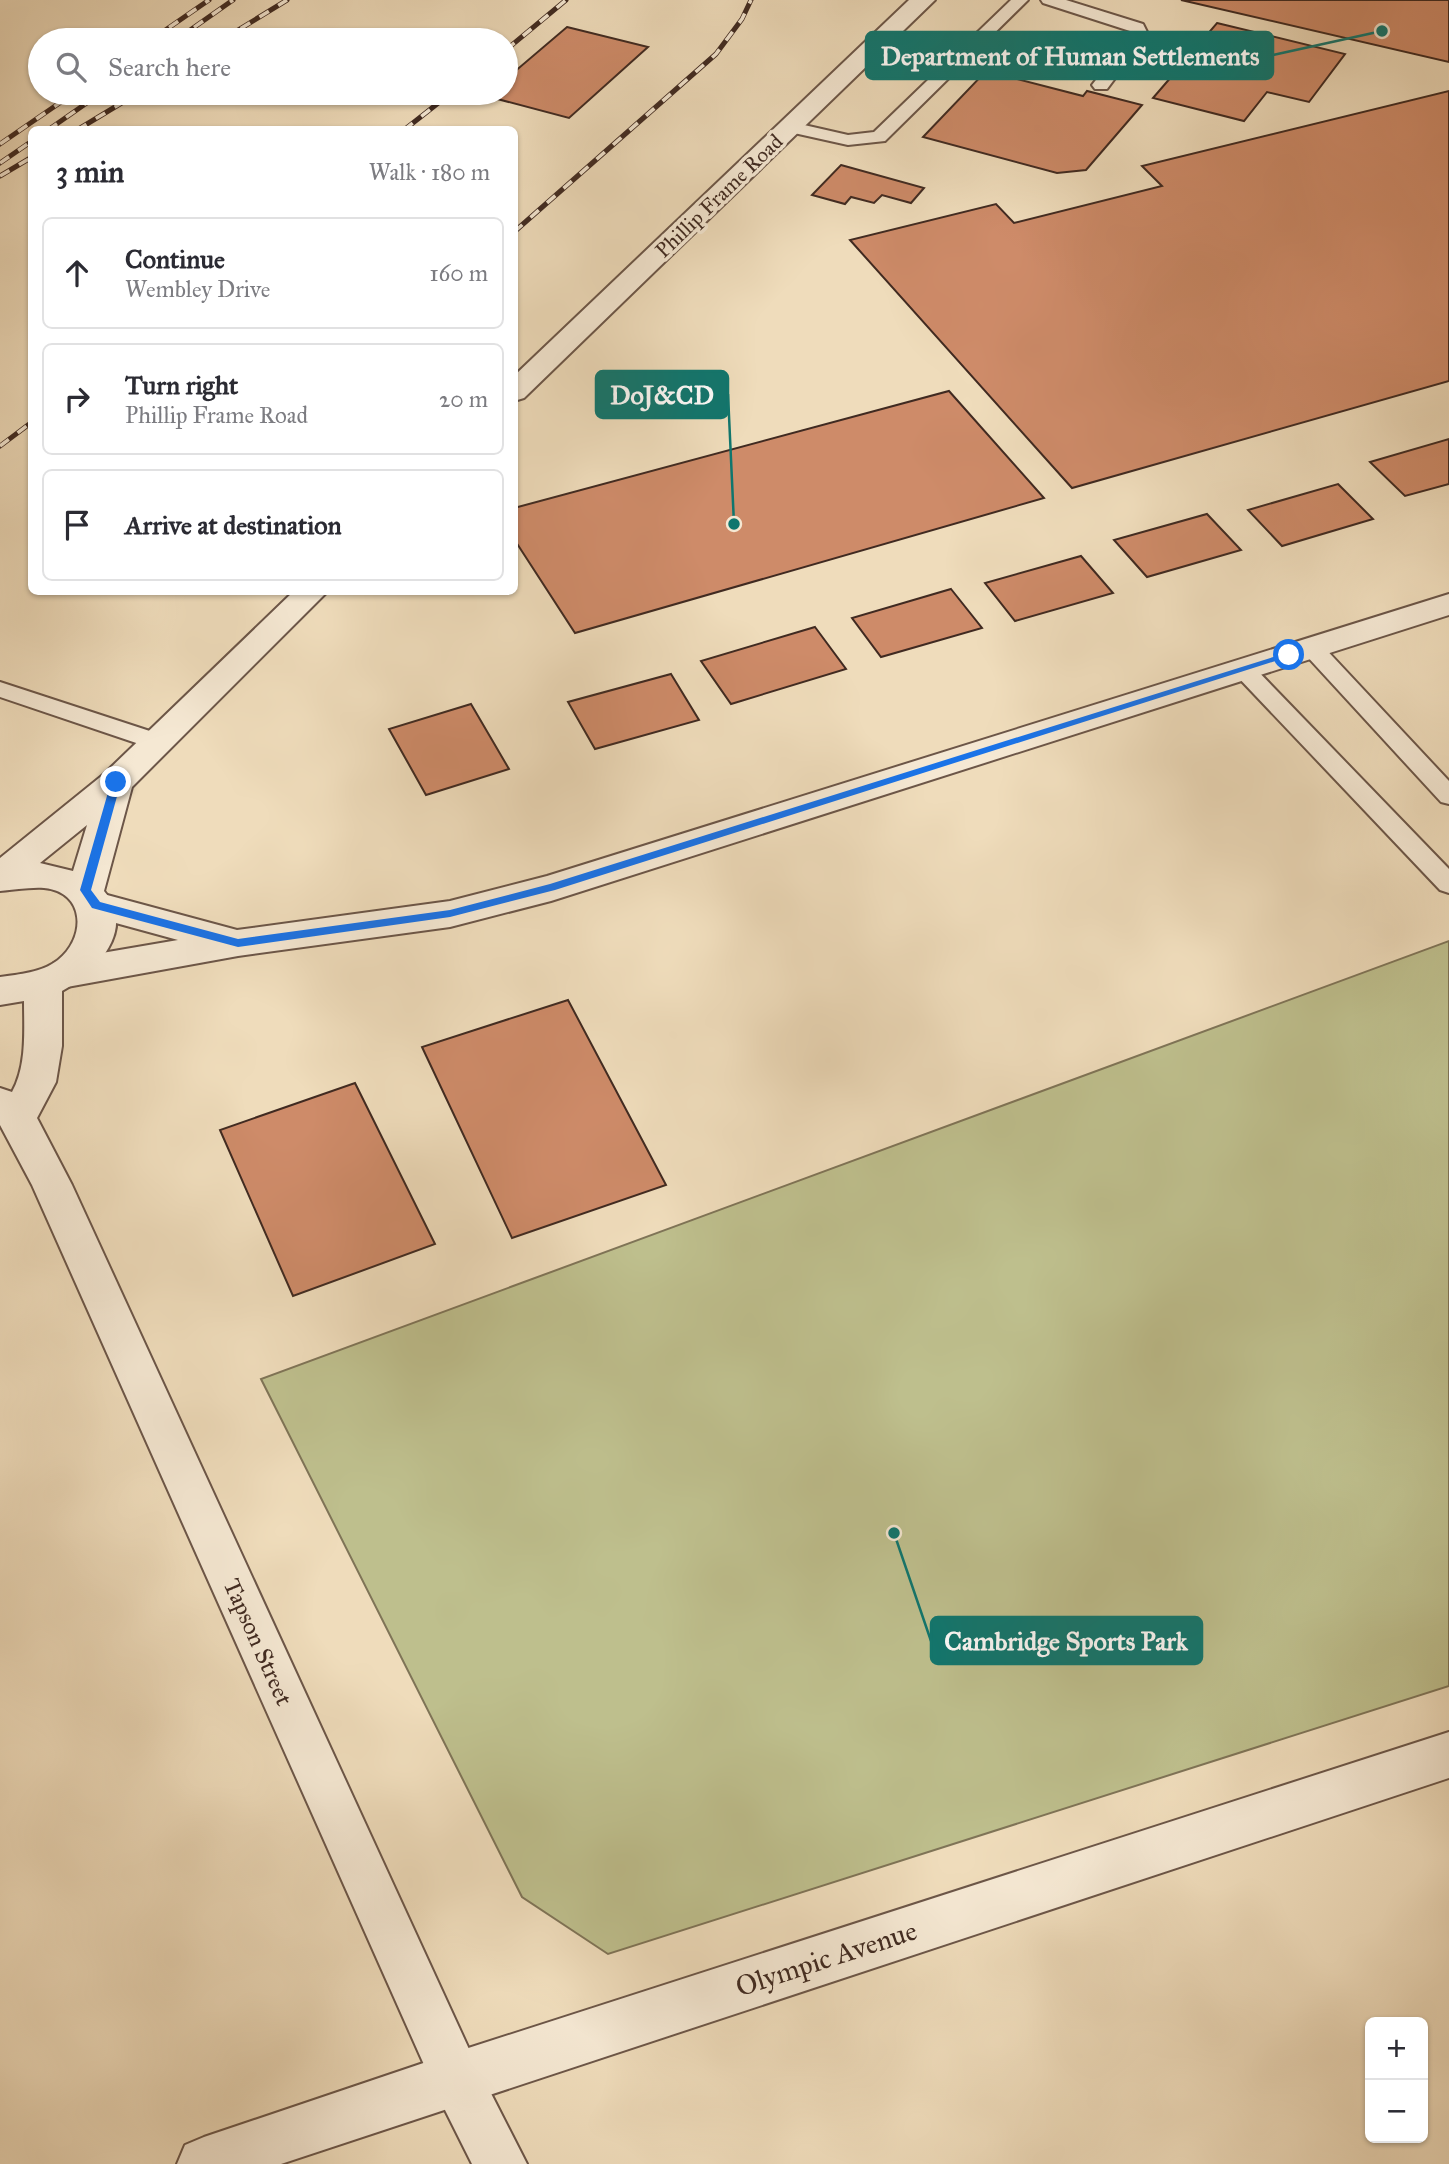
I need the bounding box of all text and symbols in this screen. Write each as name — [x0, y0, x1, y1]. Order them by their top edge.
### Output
search box — [28, 28, 518, 105]
callout: Department of Human Settlements — [866, 32, 1273, 79]
text: Department of Human Settlements — [881, 40, 1260, 72]
icon: search — [52, 48, 90, 86]
text: Search here — [108, 51, 231, 83]
street label: Phillip Frame Road — [650, 128, 788, 263]
text: 3 min — [56, 154, 124, 190]
text: Walk · 180 m — [369, 158, 490, 186]
text: Continue — [125, 243, 225, 275]
icon: ahead — [58, 254, 96, 292]
text: 160 m — [430, 259, 488, 287]
text: Wembley Drive — [125, 275, 270, 303]
text: Turn right — [125, 369, 238, 401]
callout: DoJ&CD — [596, 371, 728, 418]
text: DoJ&CD — [610, 379, 714, 412]
icon: right — [58, 380, 96, 418]
text: 20 m — [439, 385, 488, 413]
text: Phillip Frame Road — [125, 401, 308, 429]
icon: arrive — [58, 506, 96, 544]
text: Arrive at destination — [125, 509, 342, 541]
route start — [1273, 639, 1304, 670]
route end — [100, 766, 131, 797]
street label: Tapson Street — [217, 1574, 300, 1711]
callout: Cambridge Sports Park — [931, 1617, 1202, 1664]
text: Cambridge Sports Park — [944, 1625, 1189, 1658]
street label: Olympic Avenue — [731, 1913, 921, 2004]
map controls — [1365, 2017, 1428, 2143]
button: + — [1365, 2017, 1428, 2080]
button: − — [1365, 2080, 1428, 2143]

